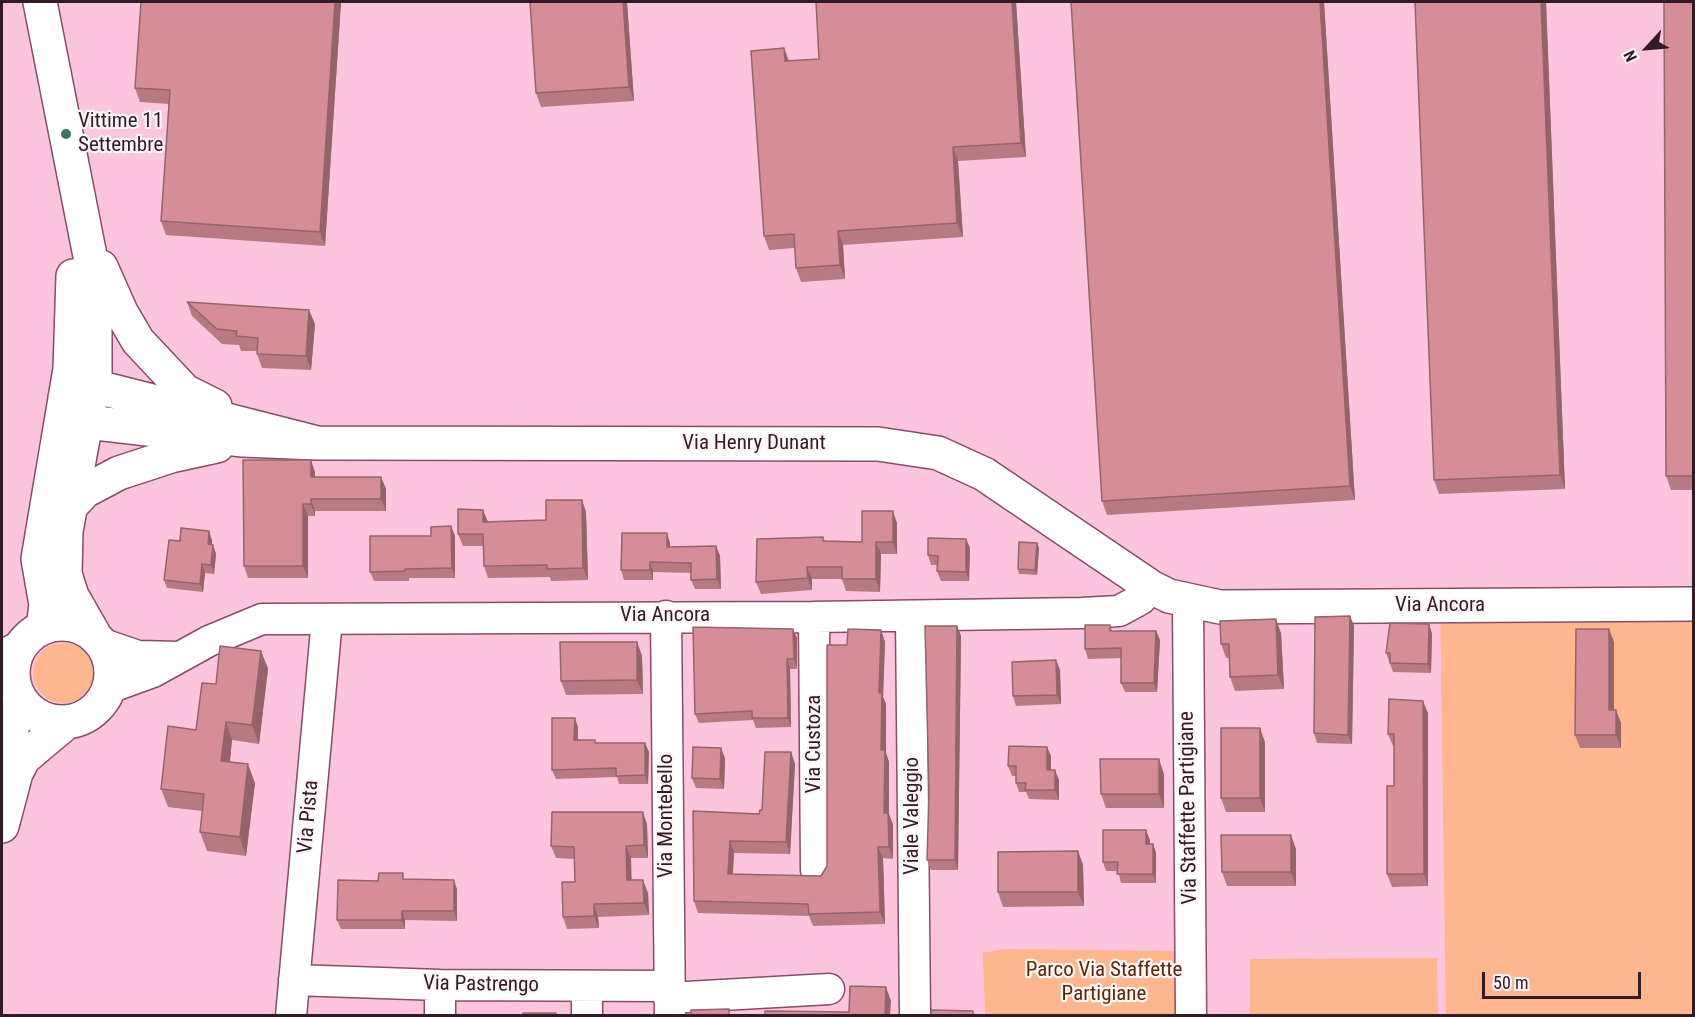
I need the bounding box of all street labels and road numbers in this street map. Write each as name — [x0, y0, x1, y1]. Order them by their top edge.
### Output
street label: Via Henry Dunant — [682, 431, 826, 457]
street label: Via Ancora — [1395, 593, 1485, 619]
street label: Via Ancora — [620, 603, 710, 629]
street label: Via Custoza — [802, 695, 828, 793]
street label: Via Staffette Partigiane — [1175, 711, 1203, 905]
street label: Via Montebello — [654, 754, 680, 878]
street label: Viale Valeggio — [900, 757, 926, 875]
street label: Via Pista — [293, 779, 325, 855]
street label: Via Pastrengo — [423, 971, 539, 999]

